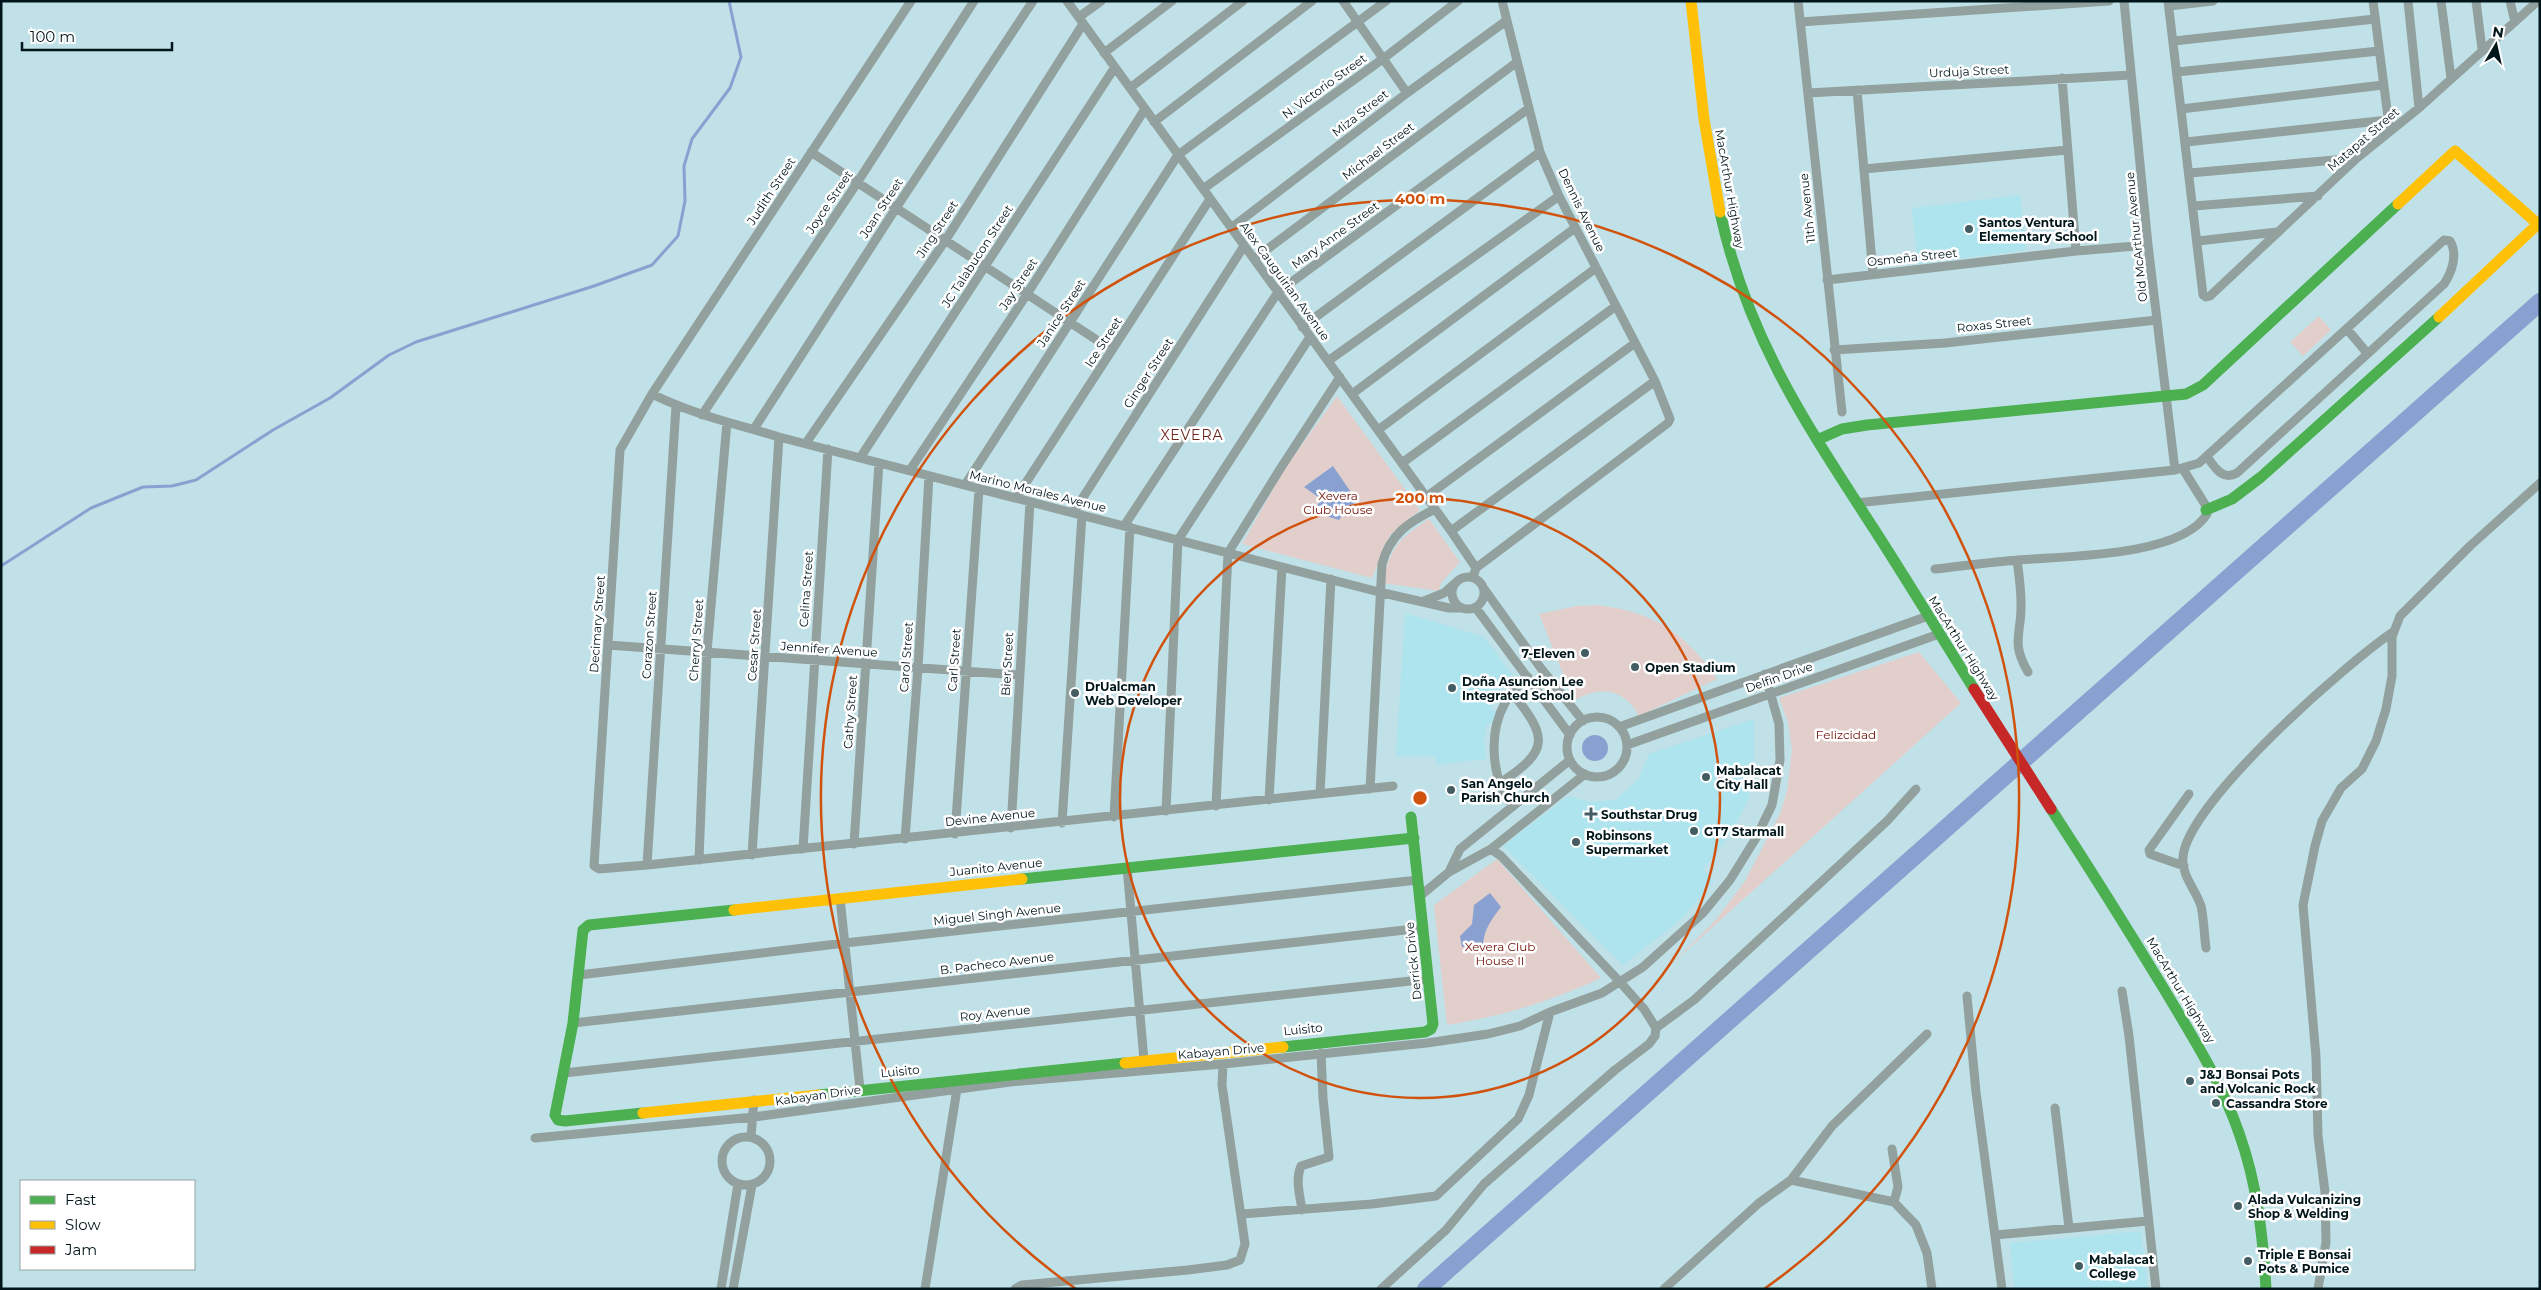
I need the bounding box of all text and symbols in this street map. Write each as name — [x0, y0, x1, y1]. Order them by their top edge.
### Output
scale bar — [22, 20, 172, 52]
north arrow — [2471, 20, 2521, 70]
text: N — [2491, 22, 2505, 42]
text: 100 m — [30, 27, 75, 46]
street label: N. Victorio Street — [1279, 50, 1369, 122]
street label: Urduja Street — [1929, 61, 2010, 81]
street label: Miza Street — [1329, 86, 1391, 140]
street label: Matapat Street — [2324, 104, 2402, 174]
street label: Michael Street — [1339, 119, 1417, 183]
street label: MacArthur Highway — [1712, 128, 1748, 250]
street label: Judith Street — [743, 154, 799, 229]
street label: Dennis Avenue — [1555, 166, 1609, 254]
street label: Joyce Street — [802, 167, 856, 237]
street label: Old McArthur Avenue — [2122, 171, 2150, 303]
street label: 11th Avenue — [1796, 172, 1818, 244]
street label: Joan Street — [856, 175, 906, 241]
text: 400 m — [1395, 189, 1445, 208]
street label: Jing Street — [912, 198, 961, 261]
street label: Mary Anne Street — [1288, 198, 1382, 272]
street label: JC Talabucon Street — [938, 202, 1016, 311]
place label: Santos Ventura Elementary School — [1979, 215, 2097, 244]
street label: Alex Cauguirian Avenue — [1237, 219, 1333, 343]
marker: Santos Ventura Elementary School — [1963, 223, 1975, 235]
street label: Osmeña Street — [1866, 245, 1958, 269]
street label: Jay Street — [995, 255, 1040, 314]
street label: Janice Street — [1033, 276, 1089, 351]
street label: Roxas Street — [1956, 313, 2032, 335]
street label: Ice Street — [1081, 314, 1125, 370]
street label: Ginger Street — [1120, 335, 1176, 411]
district label: XEVERA — [1160, 426, 1224, 444]
street label: Marino Morales Avenue — [968, 467, 1108, 515]
park label: Xevera Club House — [1303, 488, 1373, 517]
text: 200 m — [1395, 488, 1445, 507]
street label: Celina Street — [796, 550, 816, 628]
street label: Decimary Street — [586, 575, 608, 673]
street label: Corazon Street — [638, 590, 660, 680]
street label: MacArthur Highway — [1926, 593, 2003, 704]
street label: Cherryl Street — [686, 598, 706, 682]
street label: Cesar Street — [744, 608, 764, 682]
street label: Carol Street — [896, 621, 916, 693]
street label: Carl Street — [944, 628, 964, 692]
street label: Bier Street — [998, 632, 1016, 696]
street label: Jennifer Avenue — [779, 638, 878, 660]
place label: 7-Eleven — [1522, 646, 1575, 661]
marker: 7-Eleven — [1579, 647, 1591, 659]
street label: Delfin Drive — [1743, 658, 1815, 696]
place label: Open Stadium — [1645, 660, 1736, 675]
marker: Open Stadium — [1629, 661, 1641, 673]
street label: Cathy Street — [840, 674, 860, 750]
place label: Doña Asuncion Lee Integrated School — [1462, 674, 1584, 703]
place label: DrUalcman Web Developer — [1085, 679, 1182, 708]
marker: Doña Asuncion Lee Integrated School — [1446, 682, 1458, 694]
marker: DrUalcman Web Developer — [1069, 687, 1081, 699]
park label: Felizcidad — [1816, 727, 1876, 742]
place label: Mabalacat City Hall — [1716, 763, 1782, 792]
marker: Mabalacat City Hall — [1700, 771, 1712, 783]
place label: San Angelo Parish Church — [1461, 776, 1549, 805]
marker: San Angelo Parish Church — [1445, 784, 1457, 796]
centre of rings — [1411, 789, 1429, 807]
street label: Devine Avenue — [944, 805, 1036, 829]
place label: Southstar Drug — [1601, 807, 1697, 822]
marker: Southstar Drug — [1585, 808, 1597, 820]
place label: GT7 Starmall — [1704, 824, 1784, 839]
marker: GT7 Starmall — [1688, 825, 1700, 837]
place label: Robinsons Supermarket — [1586, 828, 1669, 857]
marker: Robinsons Supermarket — [1570, 836, 1582, 848]
street label: Juanito Avenue — [948, 855, 1043, 879]
street label: Miguel Singh Avenue — [933, 900, 1061, 928]
street label: Derrick Drive — [1401, 921, 1425, 1001]
street label: MacArthur Highway — [2143, 934, 2219, 1046]
park label: Xevera Club House II — [1465, 939, 1535, 968]
street label: B. Pacheco Avenue — [939, 949, 1055, 977]
street label: Roy Avenue — [959, 1002, 1031, 1024]
street label: Luisito — [1283, 1019, 1323, 1039]
street label: Kabayan Drive — [1177, 1040, 1265, 1062]
street label: Luisito — [880, 1061, 920, 1081]
place label: J&J Bonsai Pots and Volcanic Rock — [2199, 1067, 2316, 1096]
marker: J&J Bonsai Pots and Volcanic Rock — [2184, 1075, 2196, 1087]
street label: Kabayan Drive — [774, 1082, 862, 1108]
place label: Cassandra Store — [2226, 1096, 2328, 1111]
marker: Cassandra Store — [2210, 1097, 2222, 1109]
legend — [20, 1180, 195, 1270]
text: Fast — [65, 1190, 96, 1209]
place label: Alada Vulcanizing Shop & Welding — [2247, 1192, 2361, 1221]
marker: Alada Vulcanizing Shop & Welding — [2232, 1200, 2244, 1212]
text: Slow — [65, 1215, 101, 1234]
text: Jam — [64, 1240, 97, 1259]
place label: Triple E Bonsai Pots & Pumice — [2258, 1247, 2351, 1276]
place label: Mabalacat College — [2089, 1252, 2155, 1281]
marker: Triple E Bonsai Pots & Pumice — [2242, 1255, 2254, 1267]
marker: Mabalacat College — [2073, 1260, 2085, 1272]

